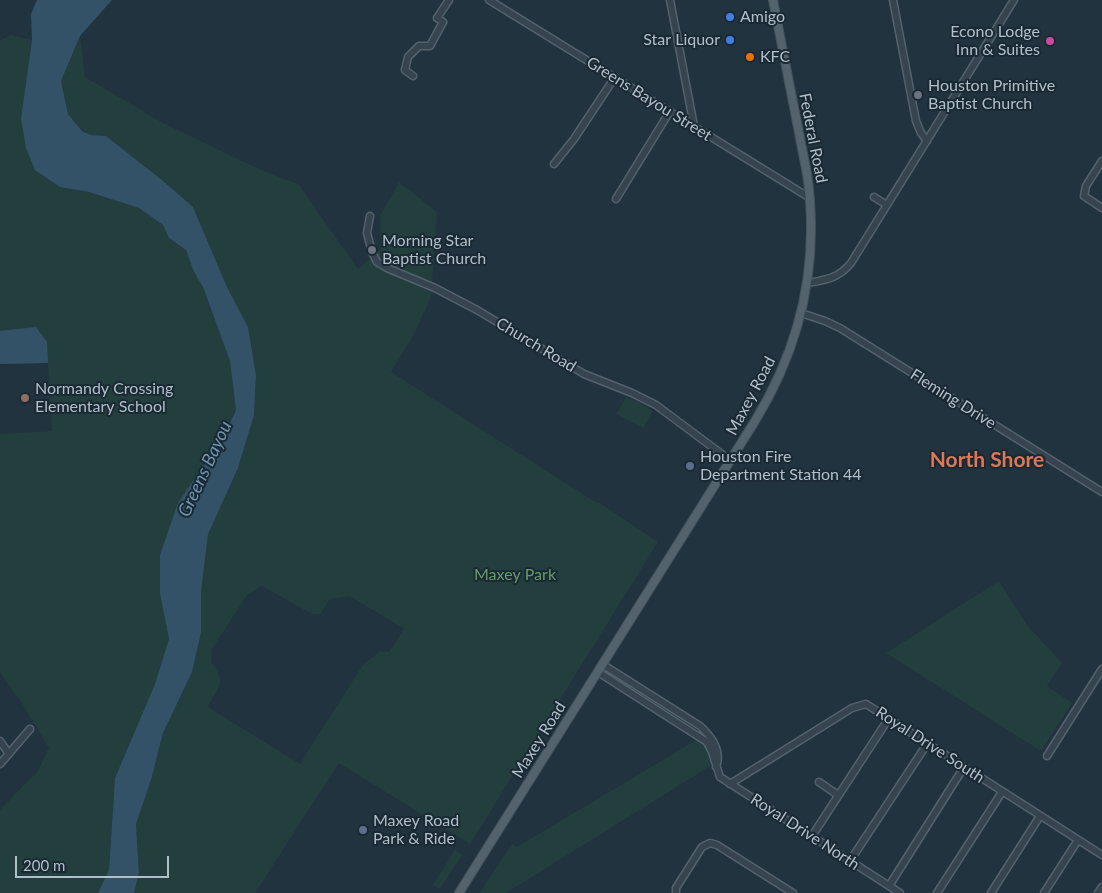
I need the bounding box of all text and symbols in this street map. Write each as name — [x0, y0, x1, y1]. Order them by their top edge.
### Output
place label: Amigo — [740, 7, 785, 27]
marker: Amigo — [724, 11, 736, 23]
place label: Econo Lodge Inn & Suites — [950, 22, 1040, 60]
place label: Star Liquor — [643, 30, 720, 50]
marker: Star Liquor — [724, 34, 736, 46]
marker: Econo Lodge Inn & Suites — [1044, 35, 1056, 47]
place label: KFC — [760, 47, 790, 67]
marker: KFC — [744, 51, 756, 63]
street label: Greens Bayou Street — [583, 53, 715, 145]
place label: Houston Primitive Baptist Church — [928, 76, 1055, 114]
marker: Houston Primitive Baptist Church — [912, 89, 924, 101]
street label: Federal Road — [795, 91, 831, 185]
place label: Morning Star Baptist Church — [382, 231, 486, 269]
marker: Morning Star Baptist Church — [366, 244, 378, 256]
street label: Church Road — [492, 314, 580, 376]
street label: Maxey Road — [722, 353, 780, 439]
street label: Fleming Drive — [907, 365, 999, 433]
place label: Normandy Crossing Elementary School — [35, 379, 173, 417]
marker: Normandy Crossing Elementary School — [19, 392, 31, 404]
water label: Greens Bayou — [173, 418, 237, 520]
place label: Houston Fire Department Station 44 — [700, 447, 862, 485]
district label: North Shore — [930, 447, 1044, 473]
marker: Houston Fire Department Station 44 — [684, 460, 696, 472]
park label: Maxey Park — [474, 565, 556, 585]
street label: Maxey Road — [508, 698, 570, 782]
street label: Royal Drive South — [872, 703, 988, 787]
street label: Royal Drive North — [747, 790, 863, 874]
place label: Maxey Road Park & Ride — [373, 811, 459, 849]
marker: Maxey Road Park & Ride — [357, 824, 369, 836]
scale bar — [18, 846, 171, 878]
text: 200 m — [23, 856, 65, 874]

